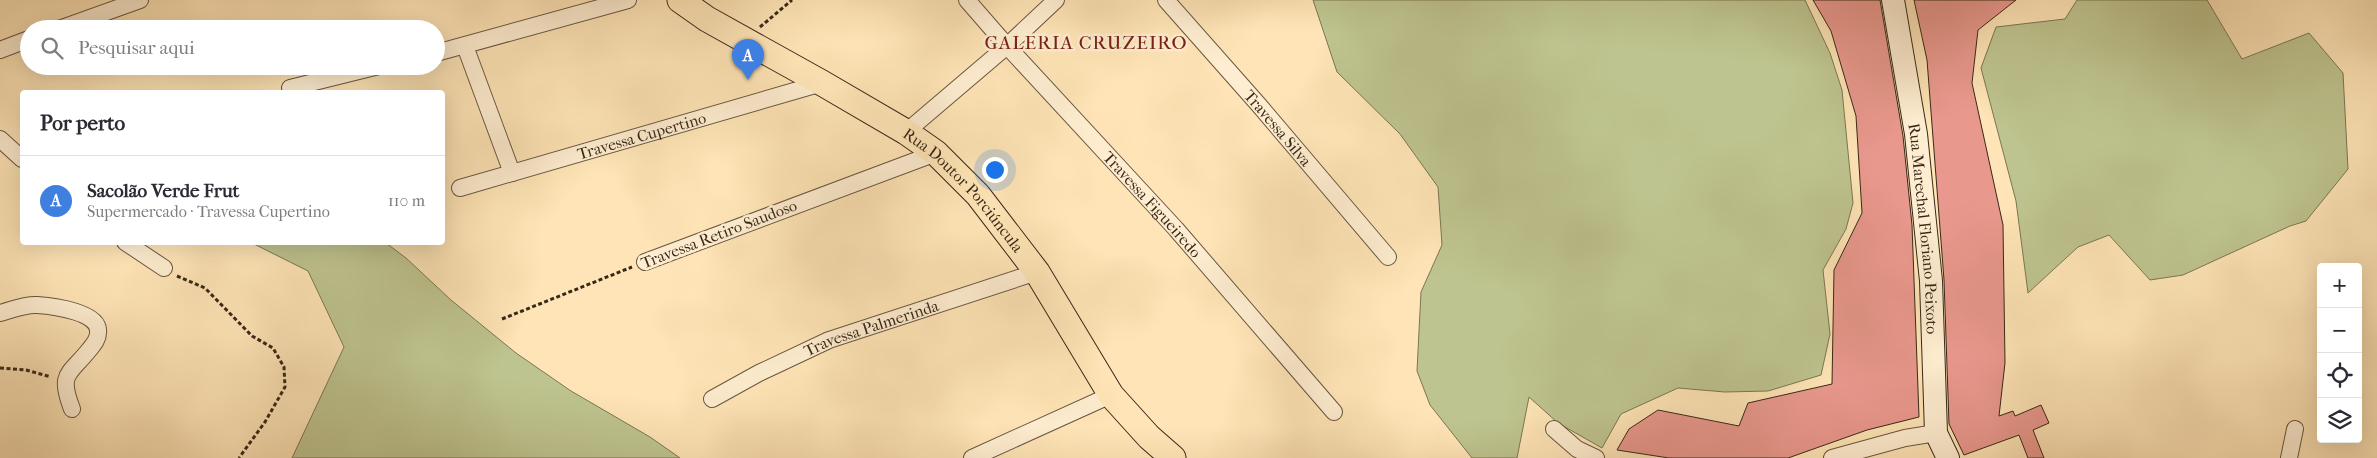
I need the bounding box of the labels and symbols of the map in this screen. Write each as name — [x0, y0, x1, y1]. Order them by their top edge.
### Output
district label: GALERIA CRUZEIRO — [984, 32, 1188, 54]
pin: A — [732, 39, 764, 80]
street label: Travessa Silva — [1240, 86, 1316, 170]
street label: Travessa Cupertino — [575, 108, 708, 163]
street label: Rua Marechal Floriano Peixoto — [1905, 122, 1942, 334]
street label: Rua Doutor Porciúncula — [900, 124, 1028, 256]
street label: Travessa Figueiredo — [1099, 147, 1206, 261]
your location — [982, 157, 1008, 183]
street label: Travessa Retiro Saudoso — [638, 196, 800, 272]
street label: Travessa Palmerinda — [801, 295, 941, 360]

